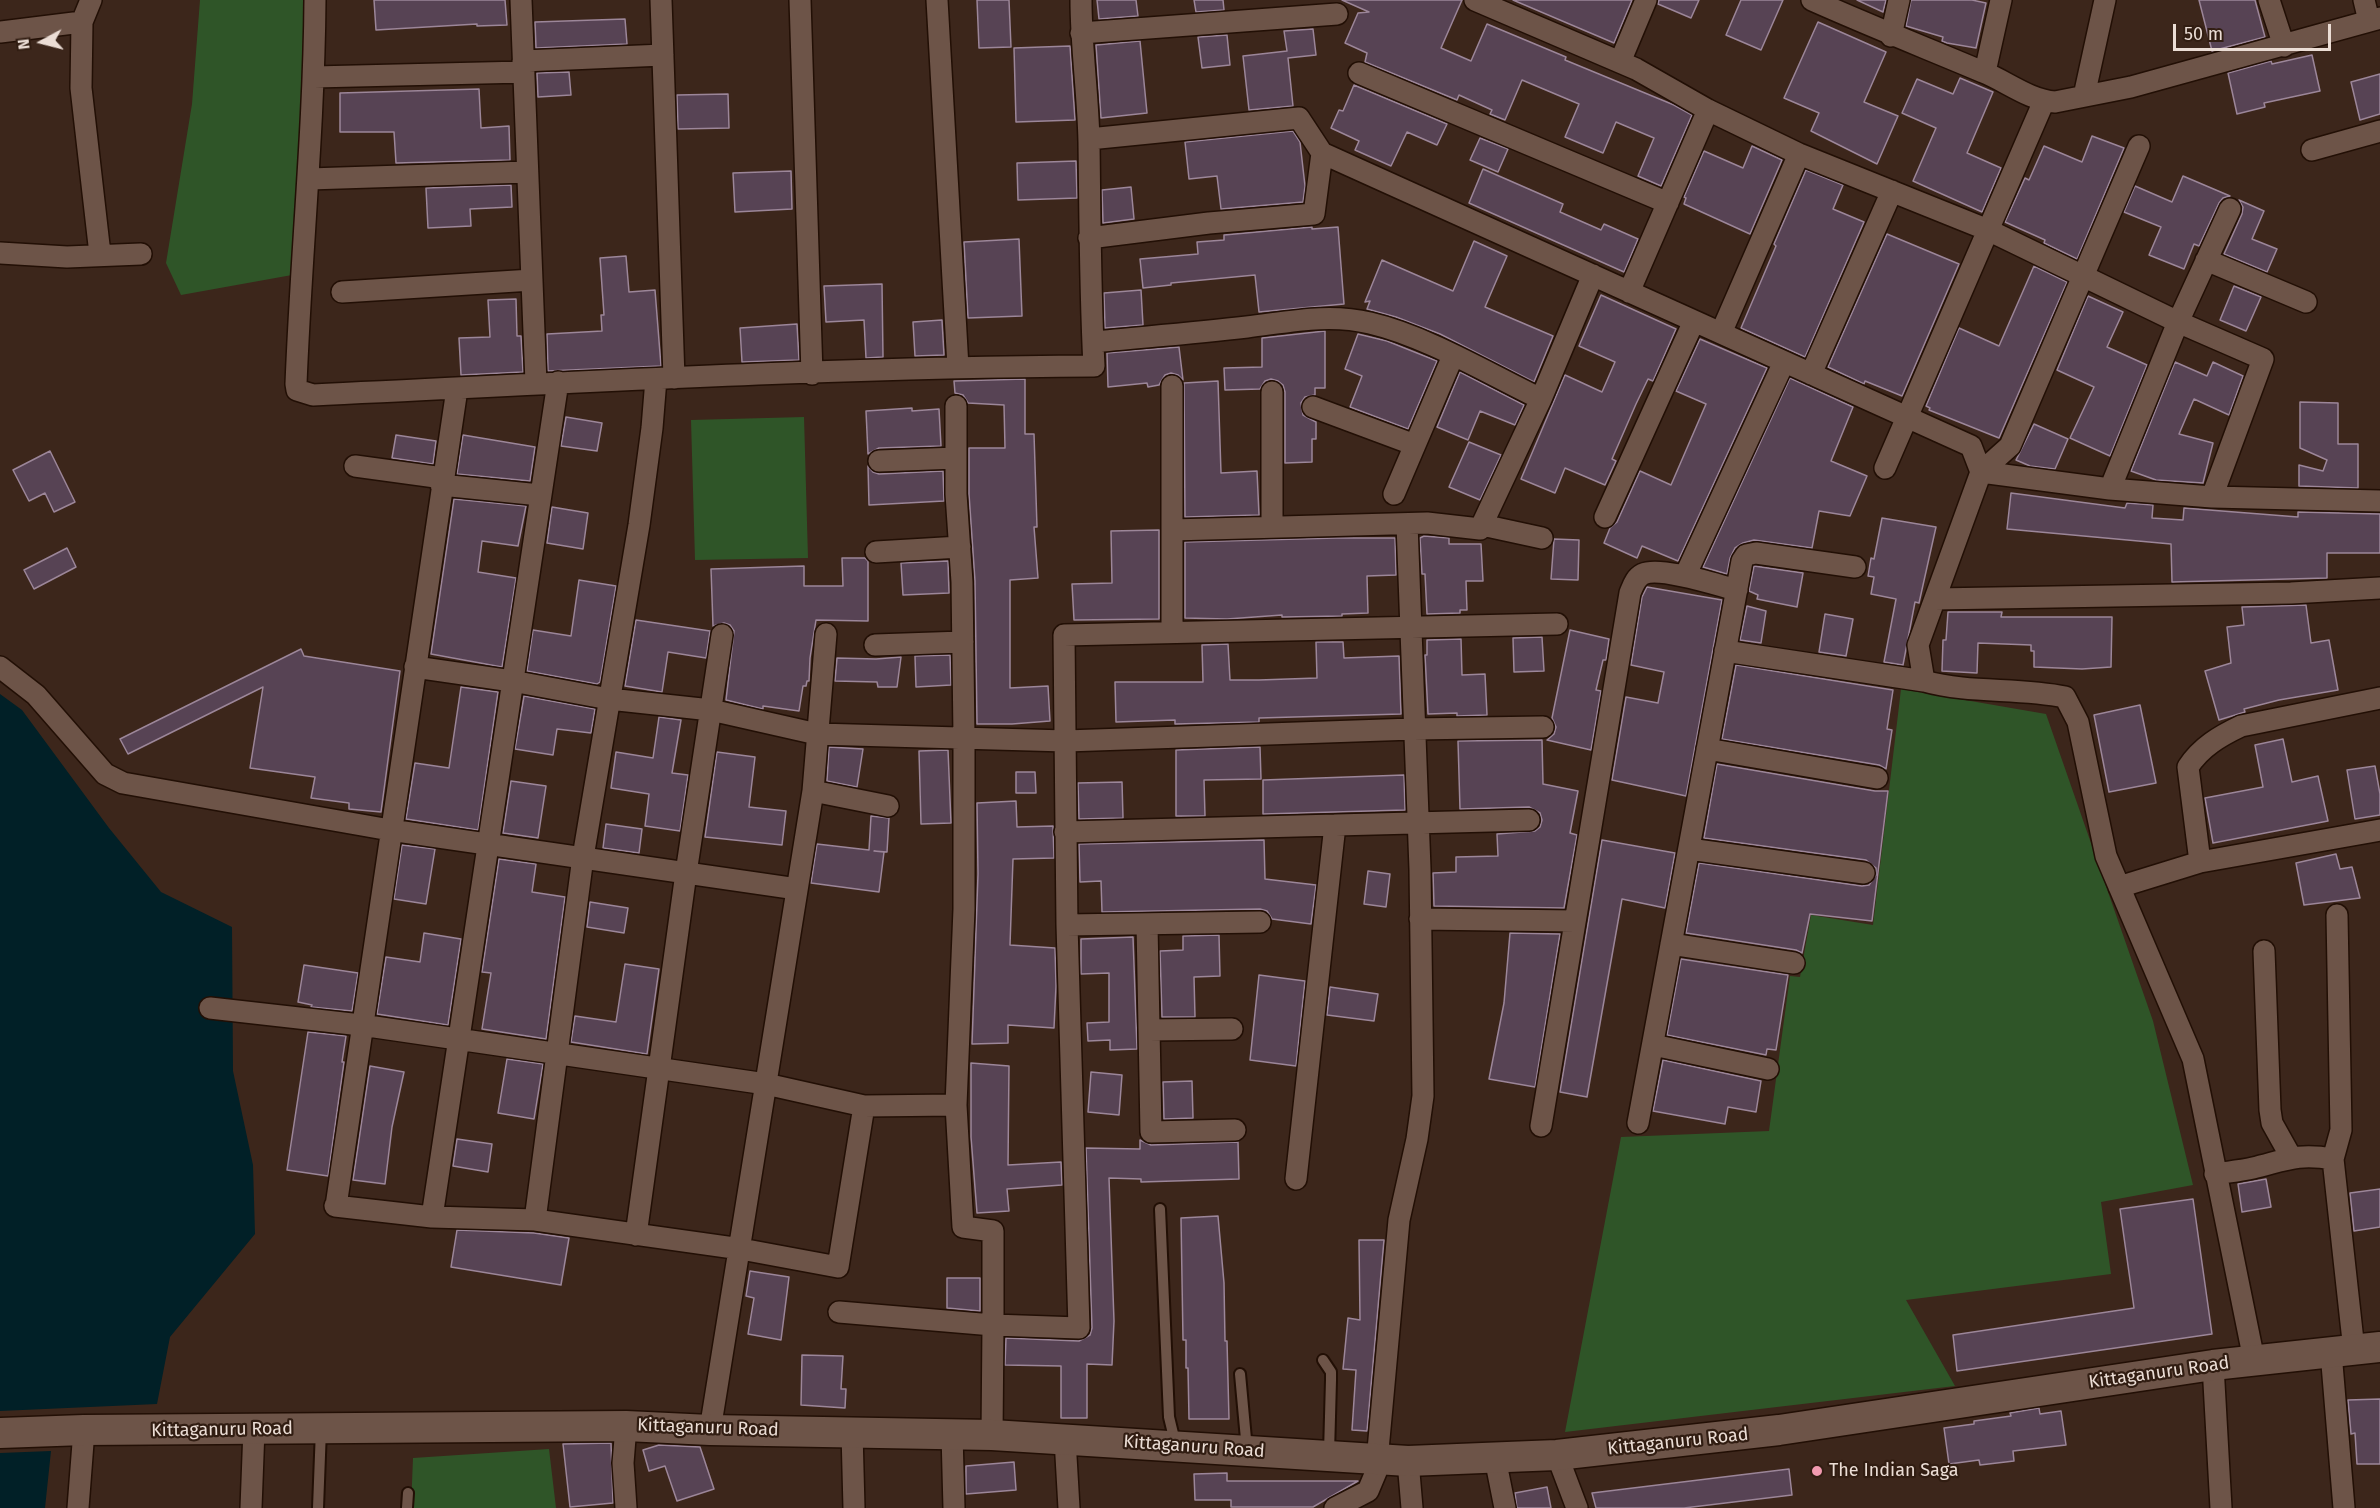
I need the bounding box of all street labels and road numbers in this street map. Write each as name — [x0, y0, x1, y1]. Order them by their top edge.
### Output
street label: Kittaganuru Road — [2087, 1352, 2231, 1394]
street label: Kittaganuru Road — [637, 1415, 779, 1441]
street label: Kittaganuru Road — [151, 1418, 293, 1442]
street label: Kittaganuru Road — [1606, 1424, 1750, 1460]
street label: Kittaganuru Road — [1123, 1431, 1265, 1463]

